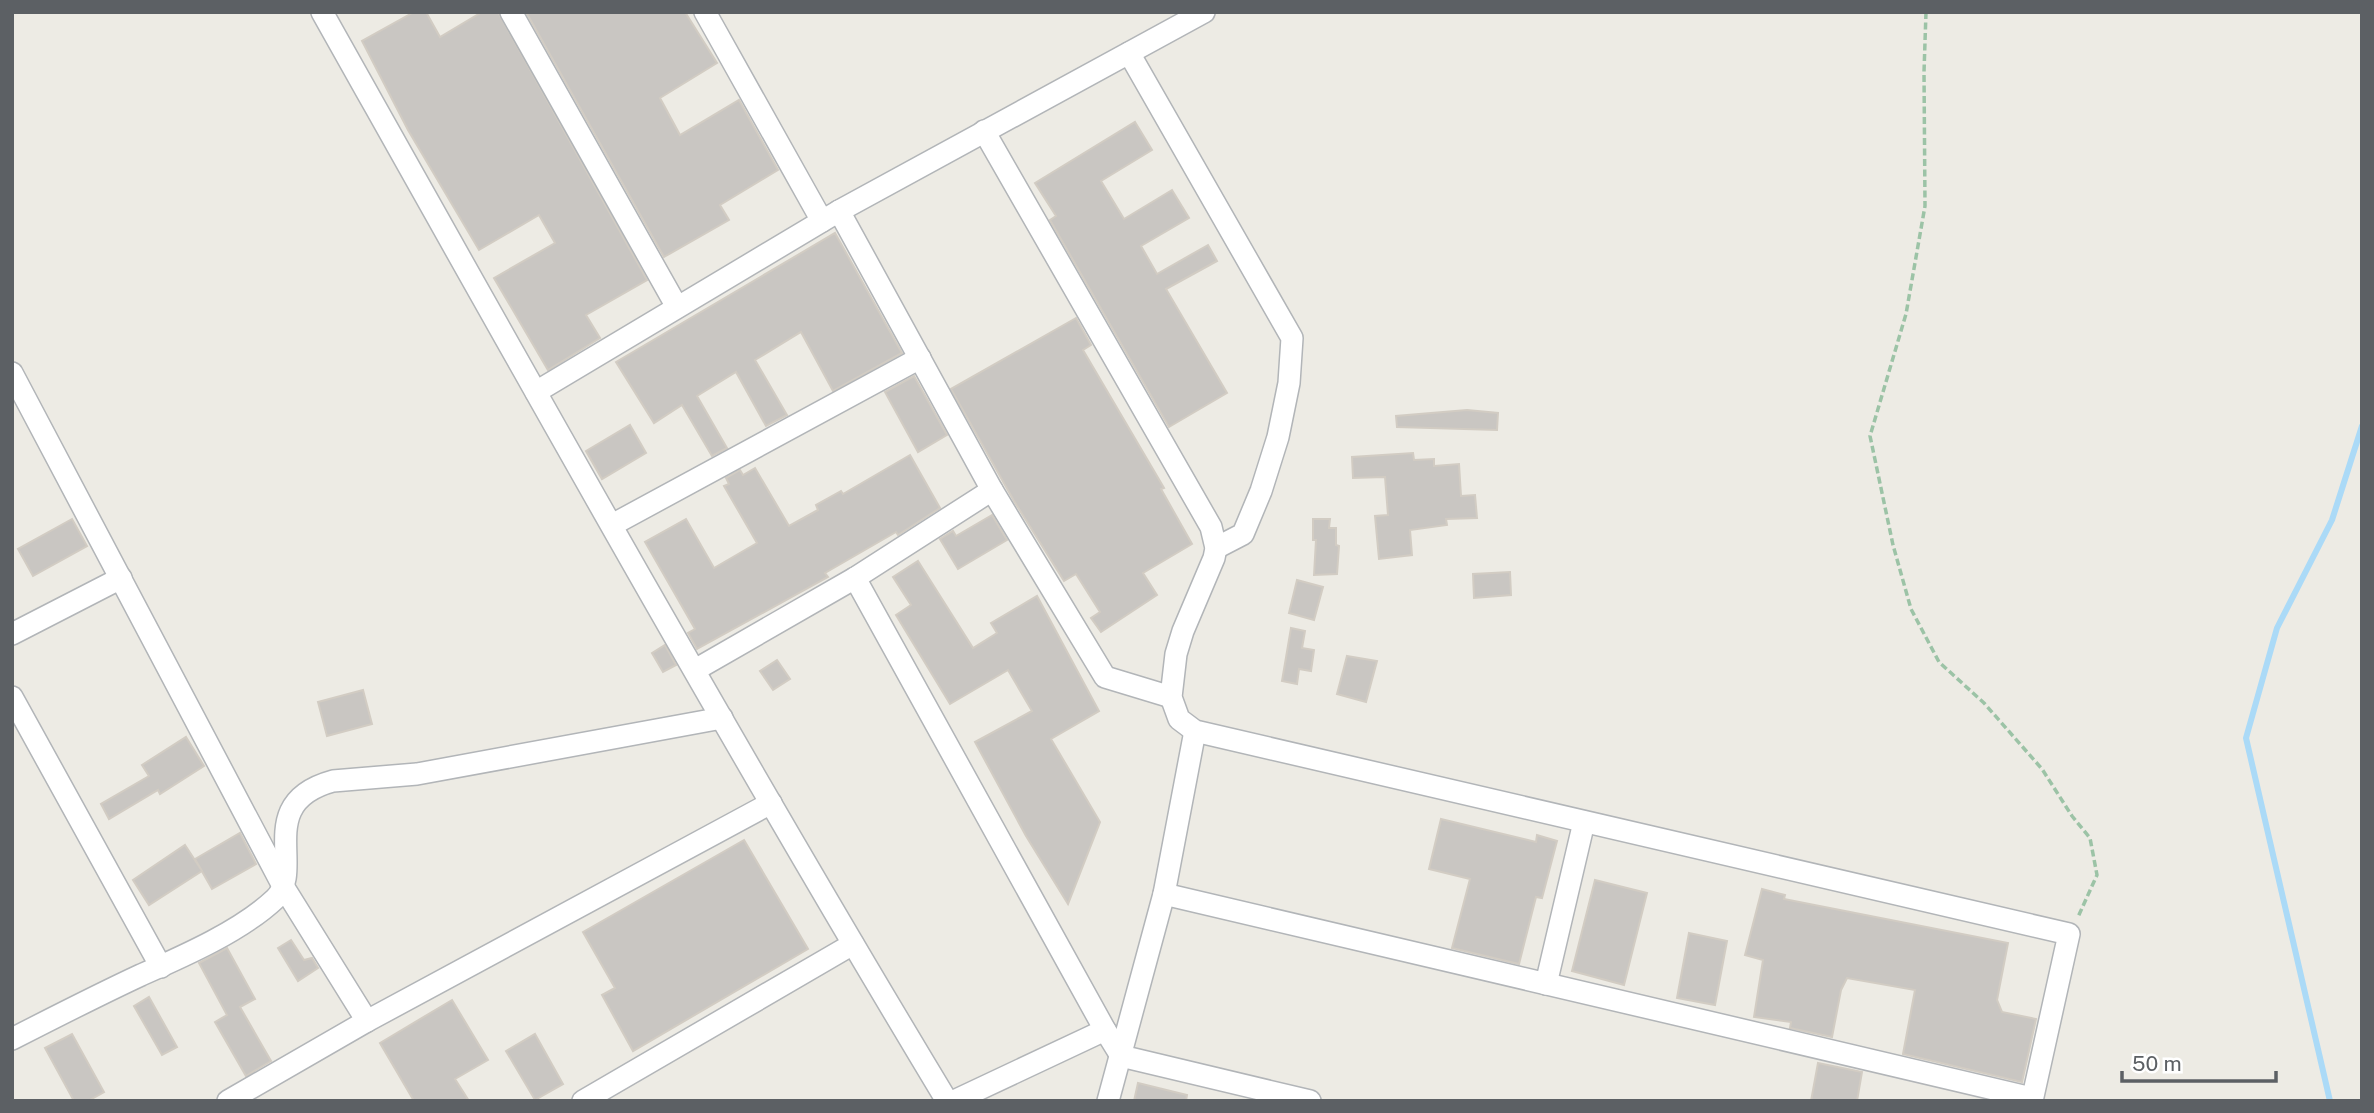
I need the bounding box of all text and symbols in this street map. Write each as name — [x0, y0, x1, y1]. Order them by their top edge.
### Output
scale bar — [2122, 1040, 2276, 1084]
text: 50 m — [2132, 1051, 2182, 1076]

